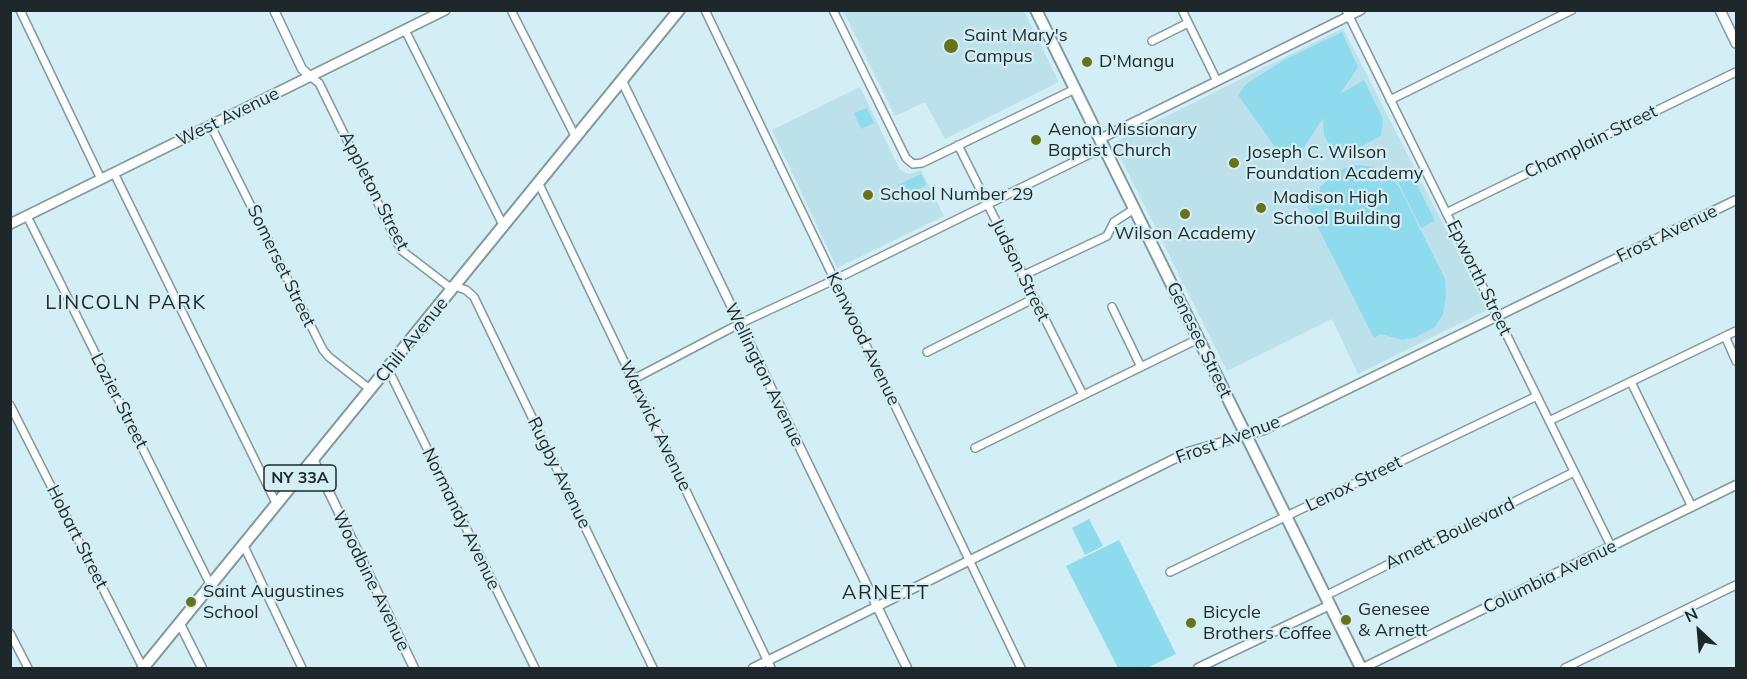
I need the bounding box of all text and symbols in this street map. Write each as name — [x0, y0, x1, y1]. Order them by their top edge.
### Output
place label: Saint Mary's Campus — [964, 25, 1068, 68]
marker: Saint Mary's Campus — [942, 37, 960, 55]
place label: D'Mangu — [1099, 51, 1174, 73]
marker: D'Mangu — [1080, 55, 1094, 69]
street label: West Avenue — [173, 83, 283, 151]
street label: Champlain Street — [1521, 101, 1661, 183]
place label: Aenon Missionary Baptist Church — [1048, 119, 1197, 162]
street label: Appleton Street — [335, 128, 413, 254]
marker: Aenon Missionary Baptist Church — [1029, 133, 1043, 147]
place label: Joseph C. Wilson Foundation Academy — [1246, 142, 1423, 184]
marker: Joseph C. Wilson Foundation Academy — [1227, 156, 1241, 170]
place label: School Number 29 — [880, 184, 1033, 206]
place label: Madison High School Building — [1273, 187, 1401, 230]
marker: School Number 29 — [861, 188, 875, 202]
street label: Frost Avenue — [1613, 200, 1721, 268]
street label: Somerset Street — [242, 201, 320, 331]
marker: Madison High School Building — [1254, 201, 1268, 215]
marker: Wilson Academy — [1178, 207, 1192, 221]
street label: Judson Street — [986, 215, 1054, 325]
street label: Epworth Street — [1442, 217, 1516, 339]
place label: Wilson Academy — [1114, 223, 1256, 245]
street label: Kenwood Avenue — [821, 269, 905, 409]
street label: Genesee Street — [1162, 279, 1236, 401]
district label: LINCOLN PARK — [45, 291, 207, 315]
street label: Chili Avenue — [371, 293, 453, 387]
street label: Wellington Avenue — [720, 300, 808, 450]
street label: Lozier Street — [86, 350, 152, 452]
street label: Warwick Avenue — [614, 357, 696, 495]
street label: Frost Avenue — [1173, 411, 1283, 469]
street label: Rugby Avenue — [523, 414, 595, 532]
street label: Normandy Avenue — [417, 445, 505, 593]
street label: Lenox Street — [1302, 451, 1406, 517]
road number: NY 33A — [264, 465, 336, 491]
street label: Hobart Street — [42, 482, 112, 592]
street label: Arnett Boulevard — [1382, 493, 1518, 575]
street label: Woodbine Avenue — [328, 507, 414, 655]
street label: Columbia Avenue — [1480, 535, 1620, 619]
place label: Saint Augustines School — [203, 581, 344, 624]
district label: ARNETT — [842, 581, 930, 605]
marker: Saint Augustines School — [184, 595, 198, 609]
place label: Genesee & Arnett — [1358, 599, 1430, 642]
north arrow — [1669, 601, 1729, 661]
place label: Bicycle Brothers Coffee — [1203, 602, 1332, 644]
text: N — [1681, 603, 1701, 626]
marker: Genesee & Arnett — [1339, 613, 1353, 627]
marker: Bicycle Brothers Coffee — [1184, 616, 1198, 630]

